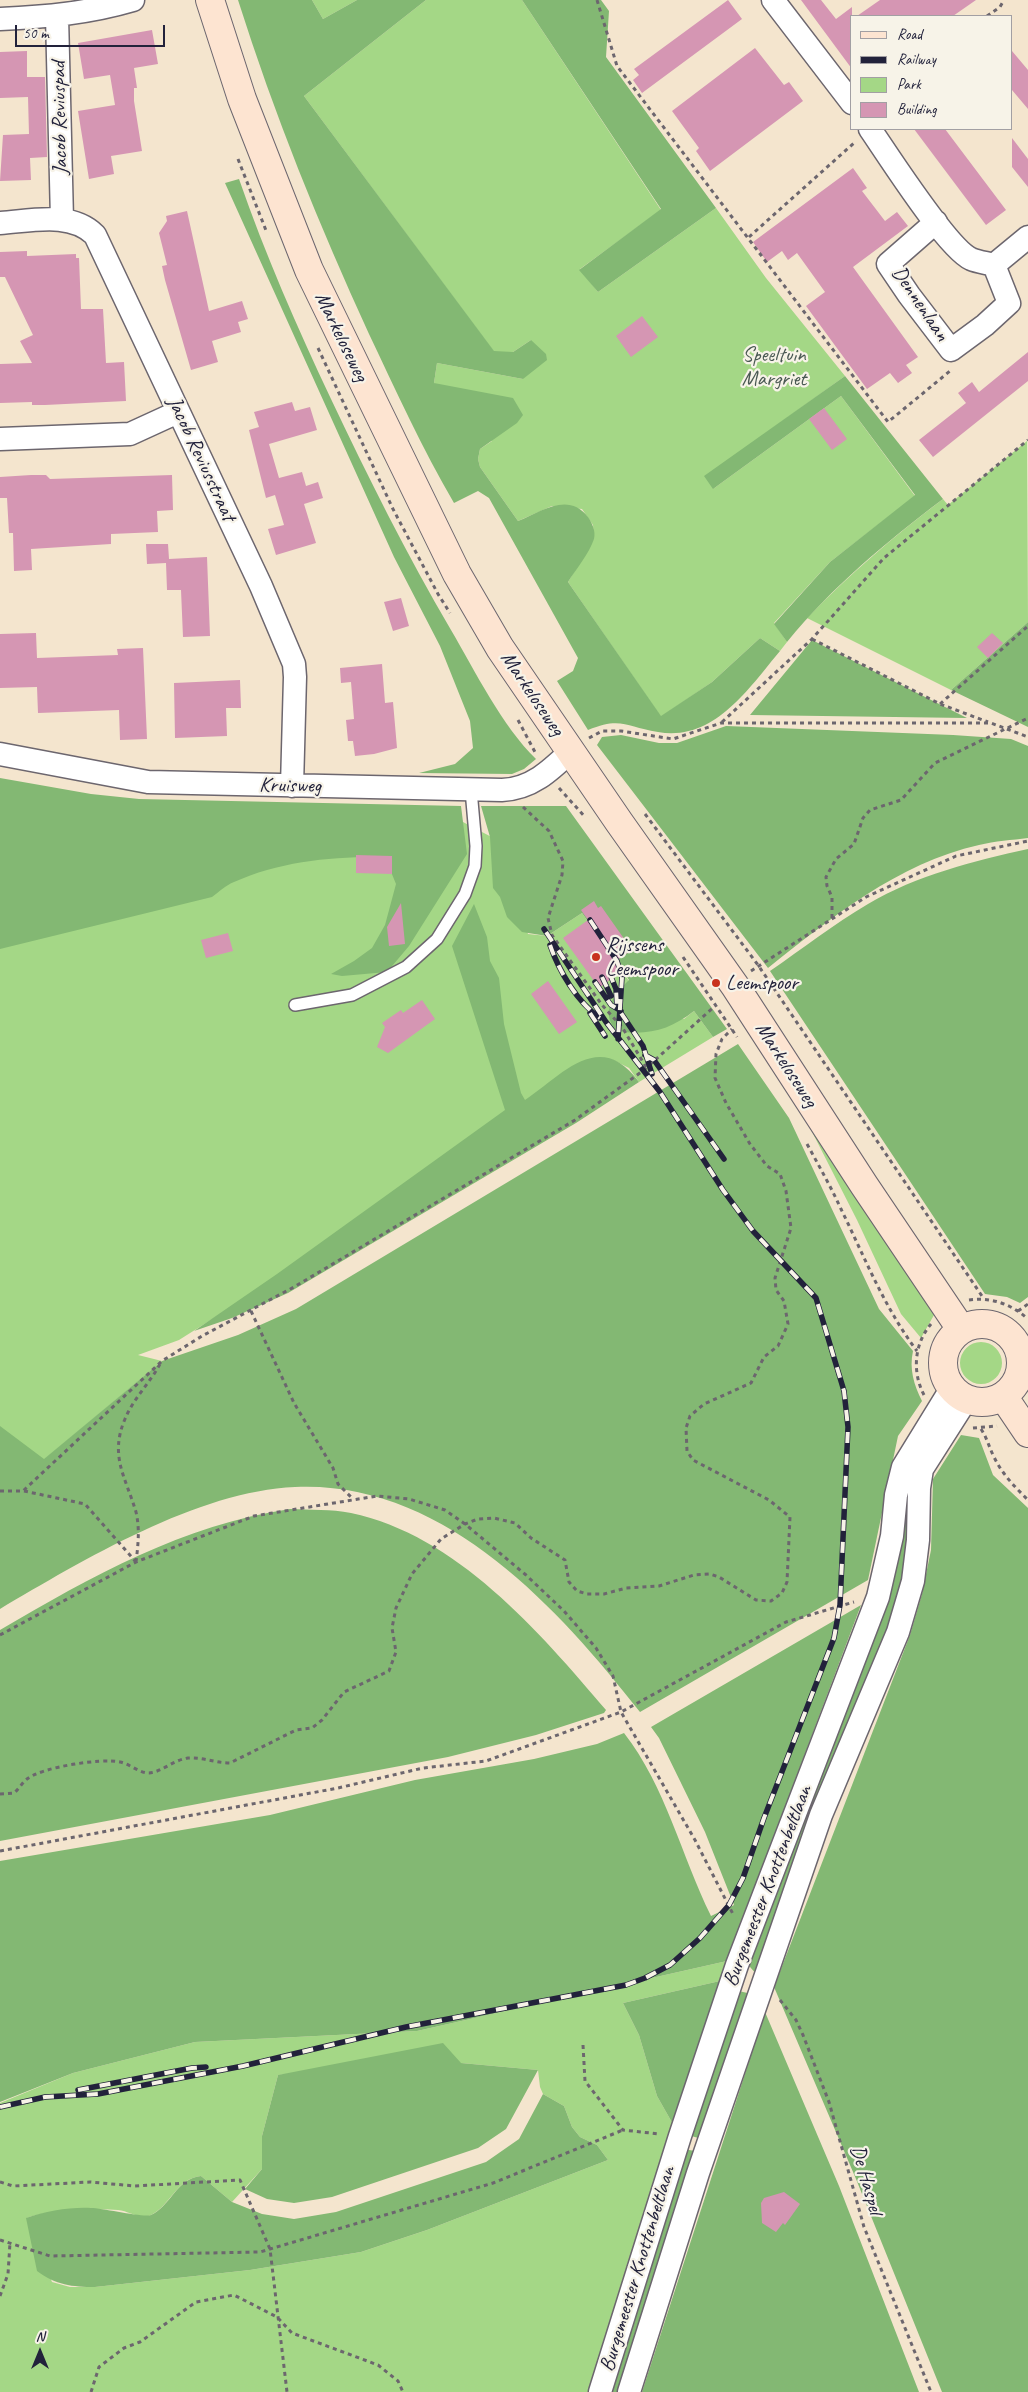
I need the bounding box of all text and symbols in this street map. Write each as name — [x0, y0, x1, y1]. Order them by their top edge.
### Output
scale bar — [18, 15, 168, 47]
legend — [850, 15, 1013, 130]
text: 50 m — [23, 24, 49, 43]
text: Road — [897, 25, 922, 44]
text: Railway — [897, 50, 936, 69]
street label: Jacob Reviuspad — [46, 61, 74, 175]
text: Park — [897, 75, 921, 94]
text: Building — [897, 100, 936, 119]
street label: Dennenlaan — [886, 262, 954, 346]
street label: Markeloseweg — [309, 288, 373, 386]
park label: Speeltuin Margriet — [742, 342, 806, 392]
street label: Jacob Reviusstraat — [161, 393, 241, 525]
street label: Markeloseweg — [495, 647, 569, 741]
street label: Kruisweg — [259, 773, 321, 799]
place label: Rijssens Leemspoor — [606, 932, 678, 982]
marker: Rijssens Leemspoor — [590, 951, 602, 963]
place label: Leemspoor — [726, 970, 798, 996]
marker: Leemspoor — [710, 977, 722, 989]
street label: Markeloseweg — [749, 1018, 823, 1112]
street label: Burgemeester Knottenbeltlaan — [718, 1782, 818, 1990]
street label: De Haspel — [844, 2143, 888, 2217]
street label: Burgemeester Knottenbeltlaan — [595, 2163, 681, 2375]
north arrow — [15, 2327, 65, 2377]
text: N — [36, 2328, 44, 2345]

